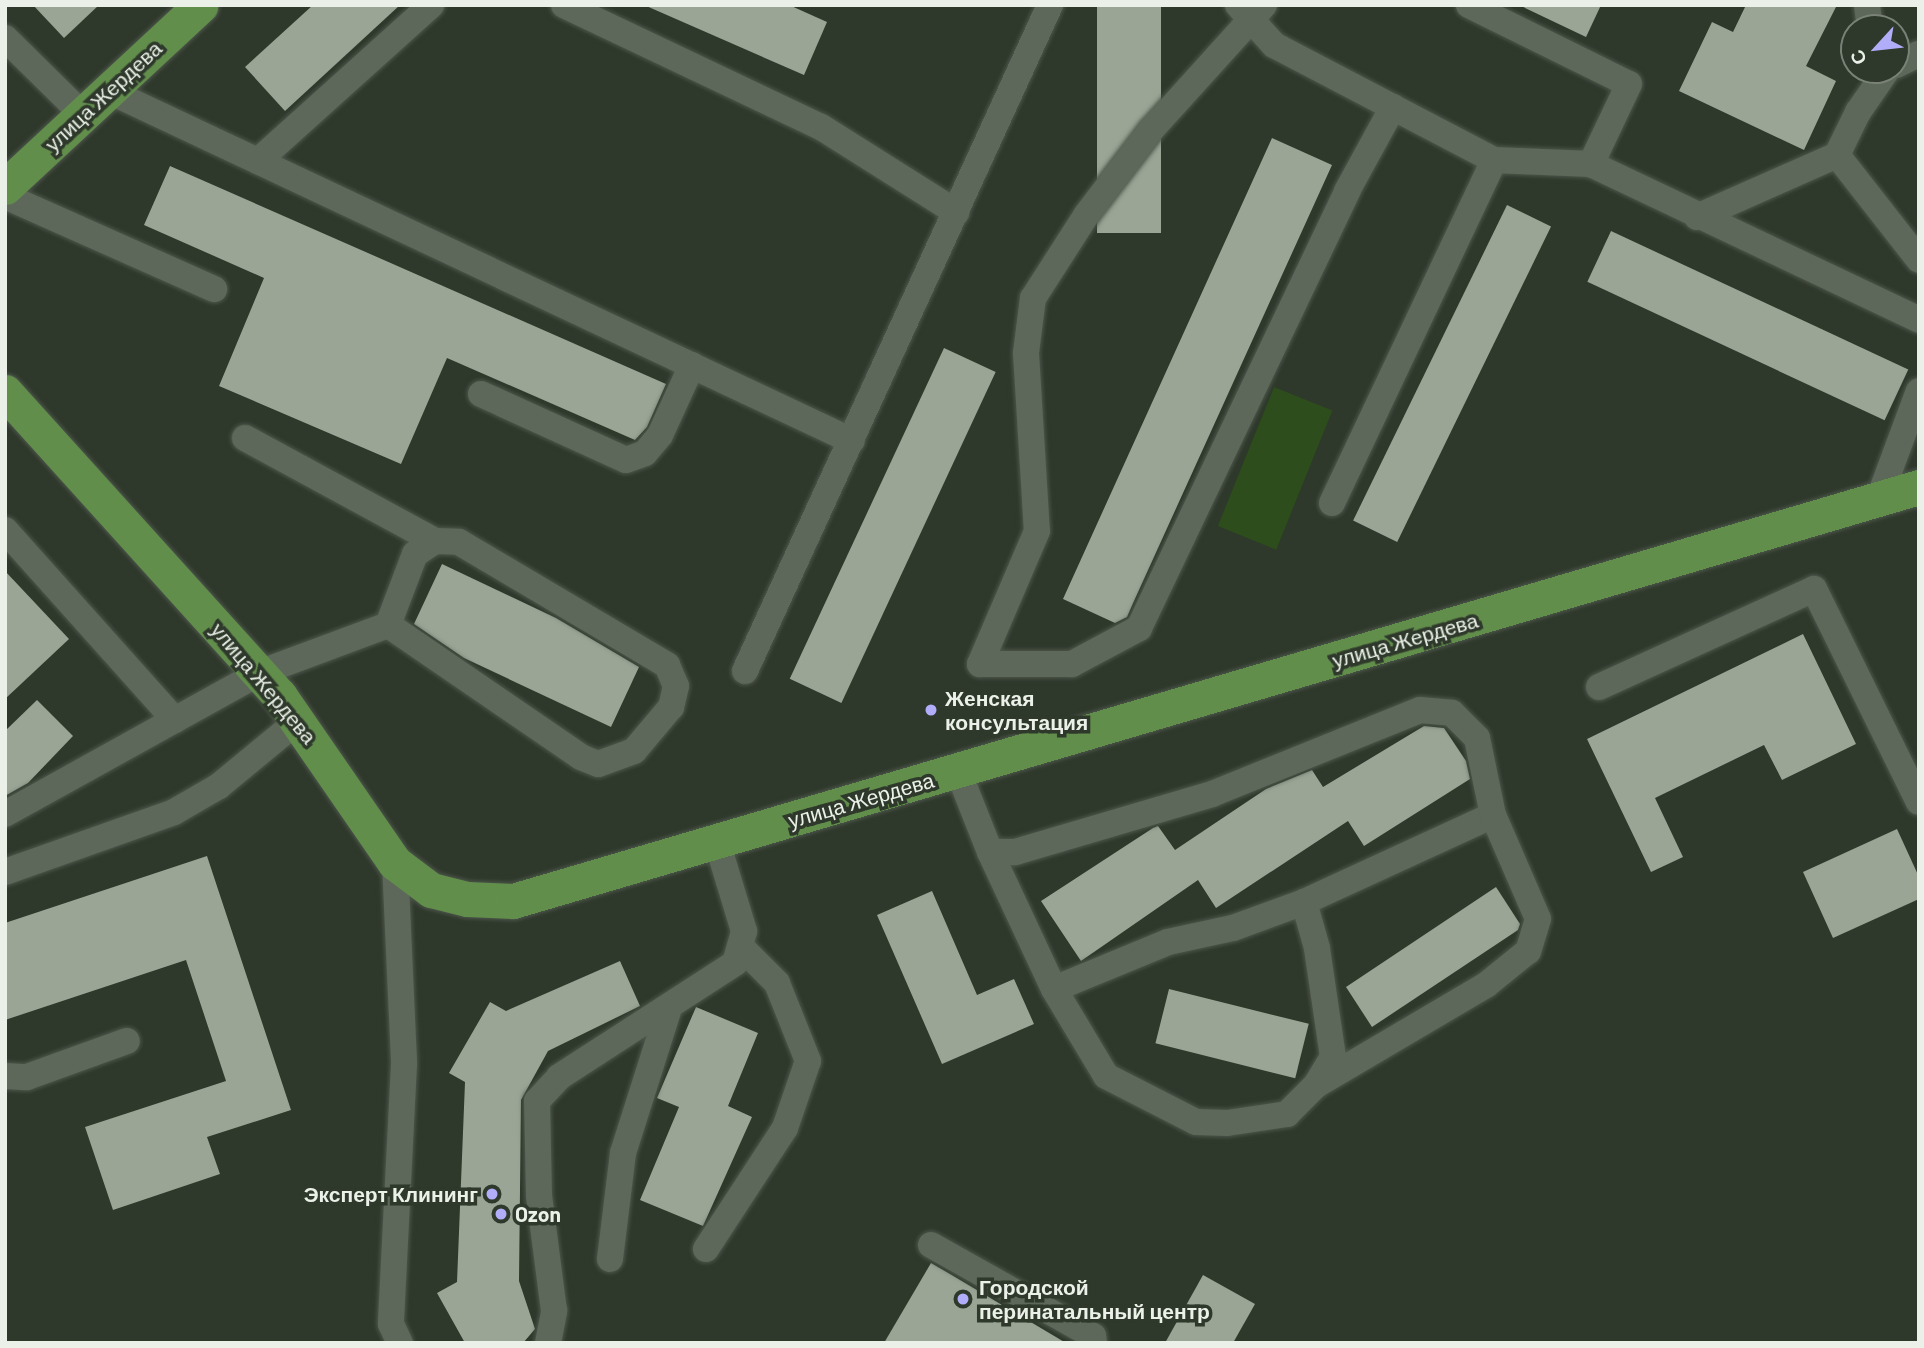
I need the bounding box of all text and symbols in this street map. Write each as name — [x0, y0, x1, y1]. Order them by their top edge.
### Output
north arrow — [1840, 14, 1910, 84]
street label: улица Жердева — [39, 35, 167, 157]
text: С — [1844, 47, 1871, 69]
street label: улица Жердева — [1329, 607, 1481, 673]
street label: улица Жердева — [206, 617, 322, 749]
place label: Женская консультация — [945, 685, 1088, 735]
marker: Женская консультация — [923, 702, 939, 718]
street label: улица Жердева — [785, 767, 937, 833]
place label: Эксперт Клининг — [304, 1181, 478, 1207]
marker: Эксперт Клининг — [484, 1186, 500, 1202]
place label: Ozon — [515, 1201, 561, 1227]
marker: Ozon — [493, 1206, 509, 1222]
place label: Городской перинатальный центр — [979, 1274, 1210, 1324]
marker: Городской перинатальный центр — [953, 1289, 973, 1309]

